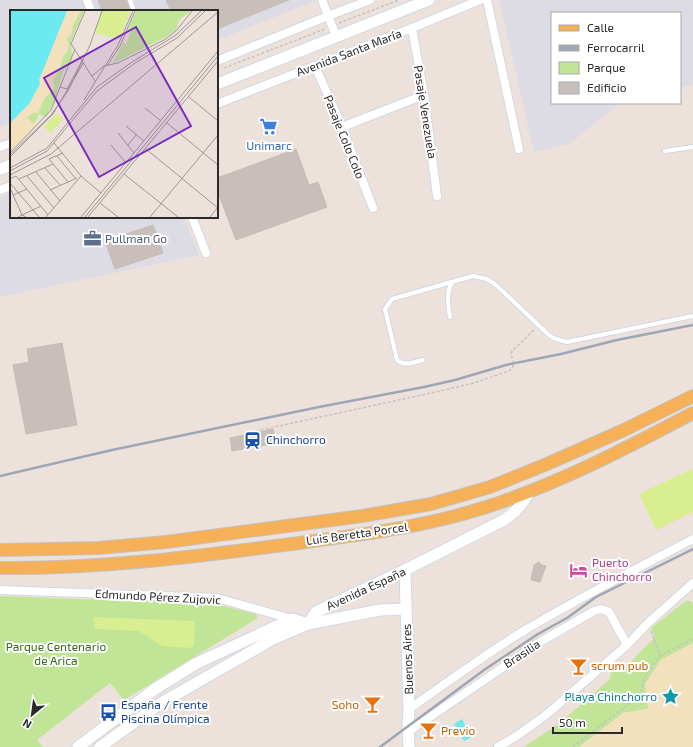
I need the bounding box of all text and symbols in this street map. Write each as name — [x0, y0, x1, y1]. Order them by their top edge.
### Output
inset map — [10, 10, 218, 218]
legend — [551, 12, 681, 104]
text: Calle — [587, 20, 614, 34]
street label: Avenida Santa María — [294, 26, 403, 79]
text: Ferrocarril — [587, 40, 645, 54]
text: Parque — [587, 60, 625, 74]
street label: Pasaje Venezuela — [411, 64, 440, 160]
text: Edificio — [587, 80, 627, 94]
street label: Pasaje Colo Colo — [321, 93, 368, 181]
supermarket icon: Unimarc — [259, 117, 279, 137]
place label: Unimarc — [246, 138, 292, 152]
office icon: Pullman Go — [82, 229, 102, 249]
place label: Pullman Go — [105, 231, 167, 245]
station icon: Chinchorro — [243, 430, 263, 450]
place label: Chinchorro — [266, 432, 326, 446]
street label: Luis Beretta Porcel — [305, 519, 409, 547]
place label: Puerto Chinchorro — [592, 555, 652, 583]
hotel icon: Puerto Chinchorro — [569, 560, 589, 580]
street label: Avenida España — [324, 564, 407, 613]
street label: Edmundo Pérez Zujovic — [95, 586, 222, 607]
street label: Buenos Aires — [399, 623, 415, 695]
street label: Brasilia — [500, 636, 542, 670]
park label: Parque Centenario de Arica — [6, 639, 106, 667]
bar icon: scrum pub — [568, 656, 588, 676]
place label: scrum pub — [591, 658, 649, 672]
place icon: Playa Chinchorro — [660, 687, 680, 707]
place label: Playa Chinchorro — [565, 689, 657, 703]
north arrow — [12, 695, 52, 735]
bar icon: Soho — [362, 695, 382, 715]
place label: España / Frente Piscina Olímpica — [121, 697, 210, 725]
place label: Soho — [332, 697, 359, 711]
bus stop icon: España / Frente Piscina Olímpica — [98, 702, 118, 722]
scale bar — [553, 709, 622, 735]
text: 50 m — [559, 715, 586, 729]
text: N — [20, 717, 34, 732]
bar icon: Previo — [418, 721, 438, 741]
place label: Previo — [441, 723, 475, 737]

